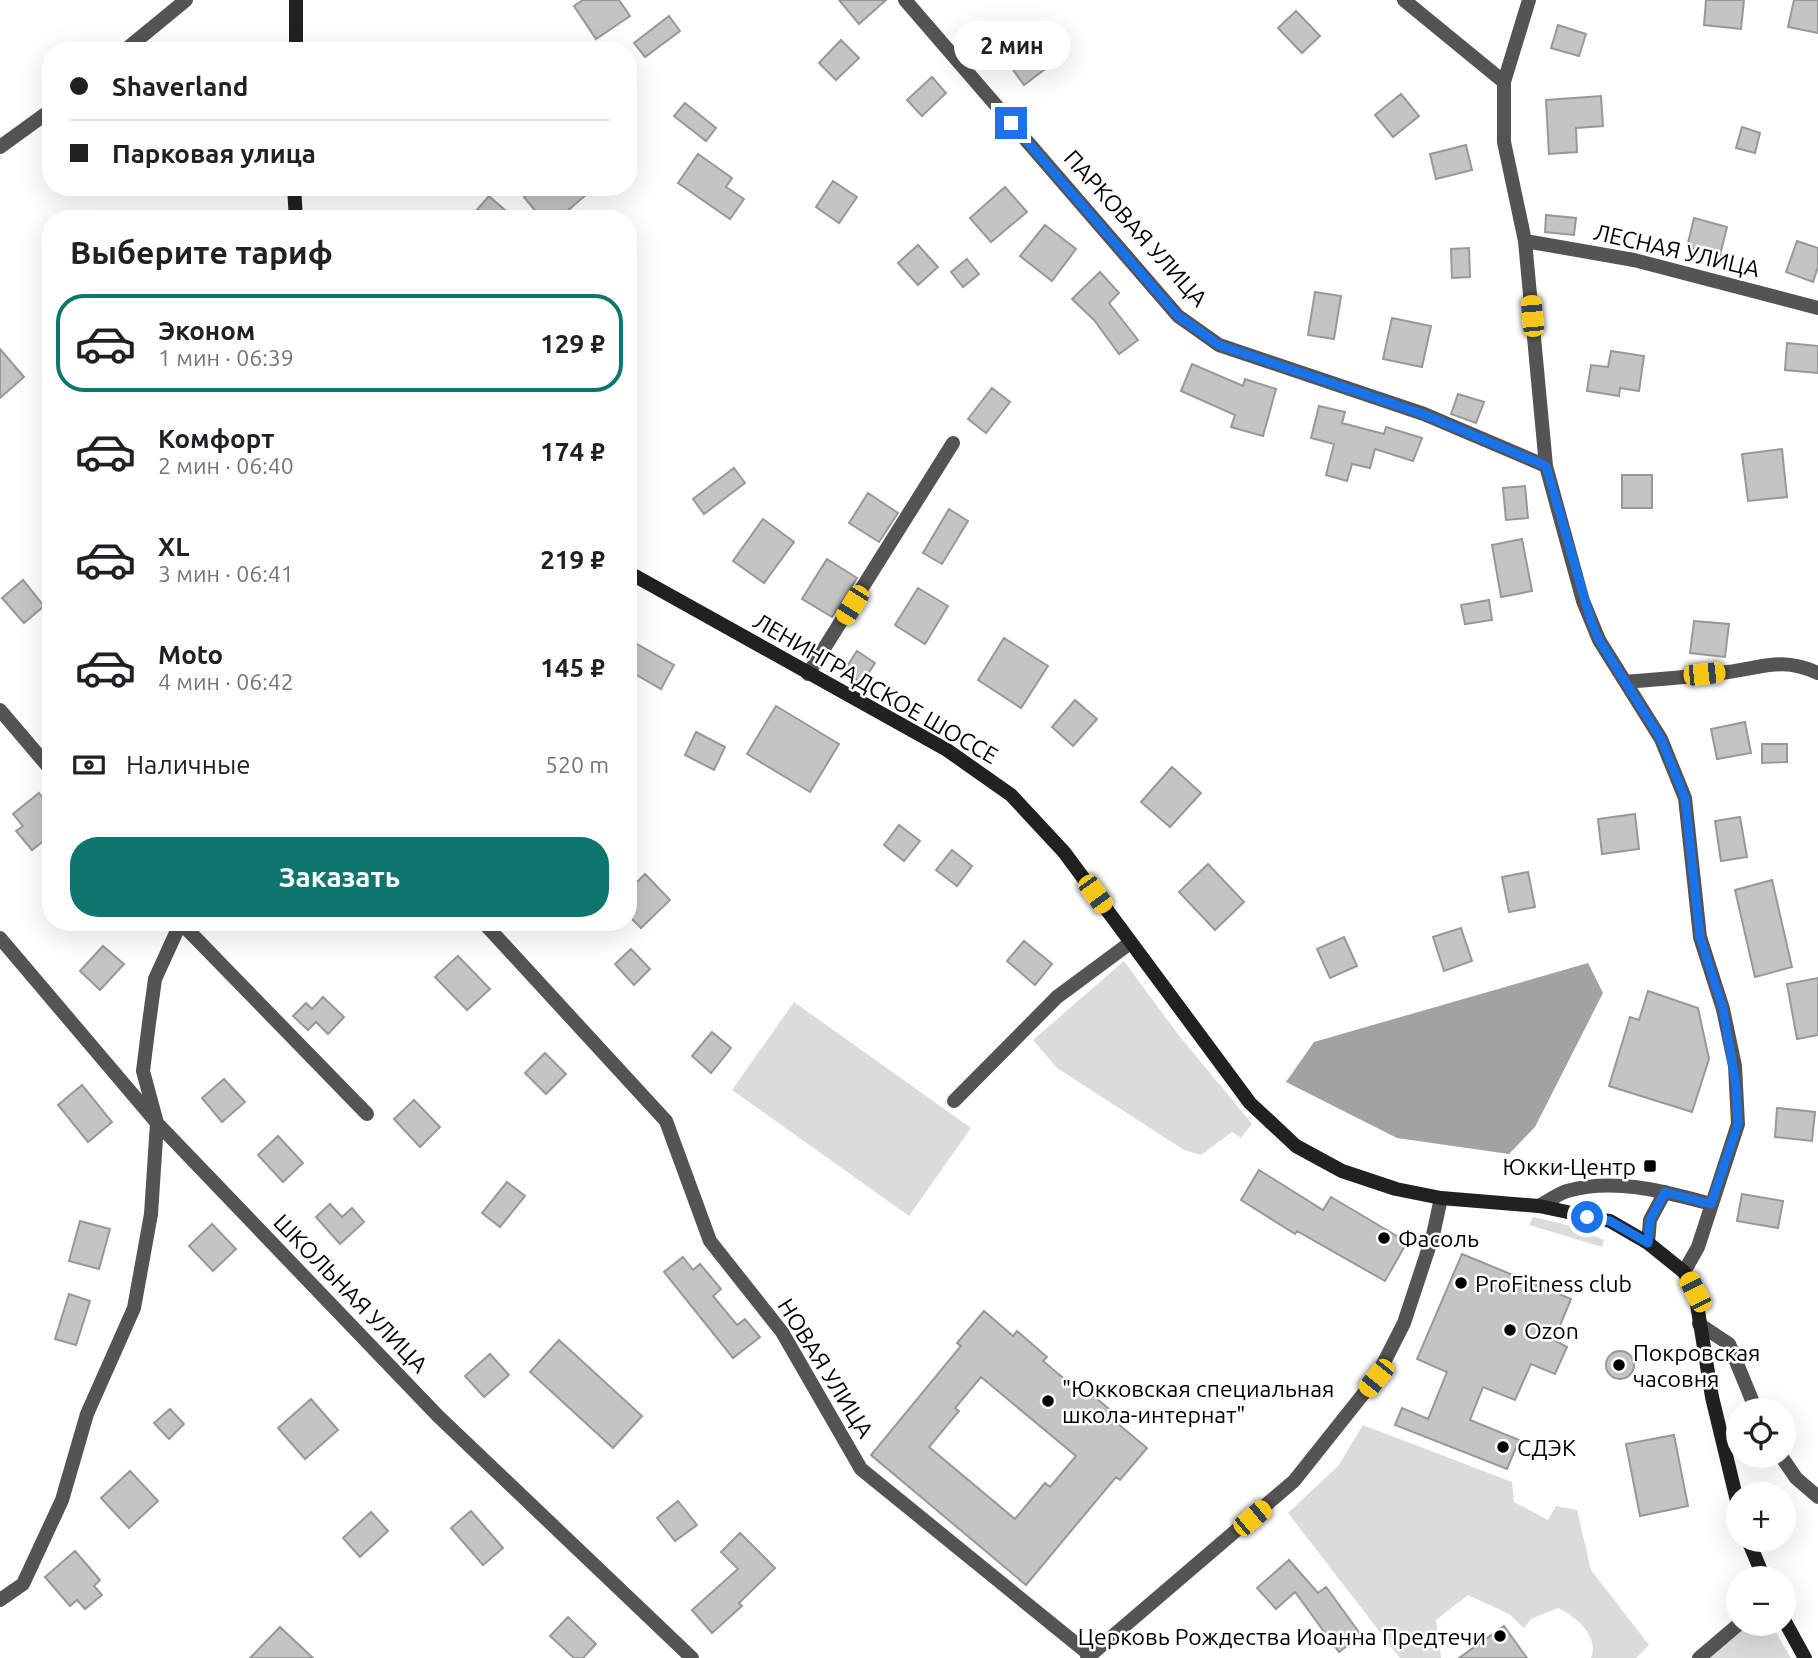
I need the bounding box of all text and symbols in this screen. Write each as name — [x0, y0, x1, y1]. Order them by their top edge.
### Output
callout: 2 мин — [953, 22, 1069, 71]
text: 2 мин — [980, 33, 1044, 58]
text: Shaverland — [112, 72, 248, 101]
route end — [995, 107, 1027, 139]
text: Парковая улица — [112, 139, 316, 168]
street label: ПАРКОВАЯ УЛИЦА — [1059, 145, 1213, 311]
street label: ЛЕСНАЯ УЛИЦА — [1592, 219, 1762, 281]
text: Выберите тариф — [70, 234, 333, 270]
car — [1520, 294, 1545, 338]
icon: car — [74, 312, 137, 375]
text: Эконом — [158, 316, 255, 345]
text: 129 ₽ — [540, 329, 605, 358]
text: 1 мин · 06:39 — [158, 345, 294, 370]
icon: car — [74, 420, 137, 483]
text: Комфорт — [158, 424, 274, 453]
text: 174 ₽ — [540, 437, 605, 466]
text: 2 мин · 06:40 — [158, 453, 294, 478]
icon: car — [74, 528, 137, 591]
text: XL — [158, 532, 189, 561]
text: 219 ₽ — [540, 545, 605, 574]
text: 3 мин · 06:41 — [158, 561, 294, 586]
car — [832, 582, 873, 628]
street label: ЛЕНИНГРАДСКОЕ ШОССЕ — [750, 608, 1002, 768]
icon: car — [74, 636, 137, 699]
text: Moto — [158, 640, 223, 669]
text: 145 ₽ — [540, 653, 605, 682]
car — [1683, 661, 1726, 687]
text: 4 мин · 06:42 — [158, 669, 294, 694]
icon: cash — [70, 746, 108, 784]
text: Наличные — [126, 750, 251, 779]
text: 520 m — [545, 752, 609, 777]
button: Заказать — [70, 837, 609, 917]
car — [1075, 871, 1116, 917]
place label: Юкки-Центр — [1503, 1154, 1636, 1179]
marker: Юкки-Центр — [1642, 1158, 1658, 1174]
route start — [1571, 1201, 1603, 1233]
street label: ШКОЛЬНАЯ УЛИЦА — [269, 1209, 433, 1377]
place label: Фасоль — [1398, 1226, 1479, 1251]
marker: Фасоль — [1376, 1230, 1392, 1246]
car — [1677, 1269, 1714, 1315]
place label: ProFitness club — [1475, 1271, 1632, 1296]
marker: ProFitness club — [1453, 1275, 1469, 1291]
street label: НОВАЯ УЛИЦА — [773, 1294, 879, 1442]
place label: Ozon — [1524, 1318, 1579, 1343]
marker: Ozon — [1502, 1322, 1518, 1338]
place label: Покровская часовня — [1633, 1340, 1761, 1391]
car — [1355, 1355, 1398, 1401]
marker: Покровская часовня — [1611, 1357, 1627, 1373]
place label: "Юкковская специальная школа-интернат" — [1062, 1376, 1334, 1427]
marker: "Юкковская специальная школа-интернат" — [1040, 1393, 1056, 1409]
map controls — [1726, 1398, 1796, 1636]
button: locate — [1726, 1398, 1796, 1468]
place label: СДЭК — [1517, 1435, 1576, 1460]
marker: СДЭК — [1495, 1439, 1511, 1455]
button: + — [1726, 1482, 1796, 1552]
car — [1230, 1496, 1275, 1540]
button: − — [1726, 1566, 1796, 1636]
place label: Церковь Рождества Иоанна Предтечи — [1078, 1624, 1486, 1649]
marker: Церковь Рождества Иоанна Предтечи — [1492, 1628, 1508, 1644]

